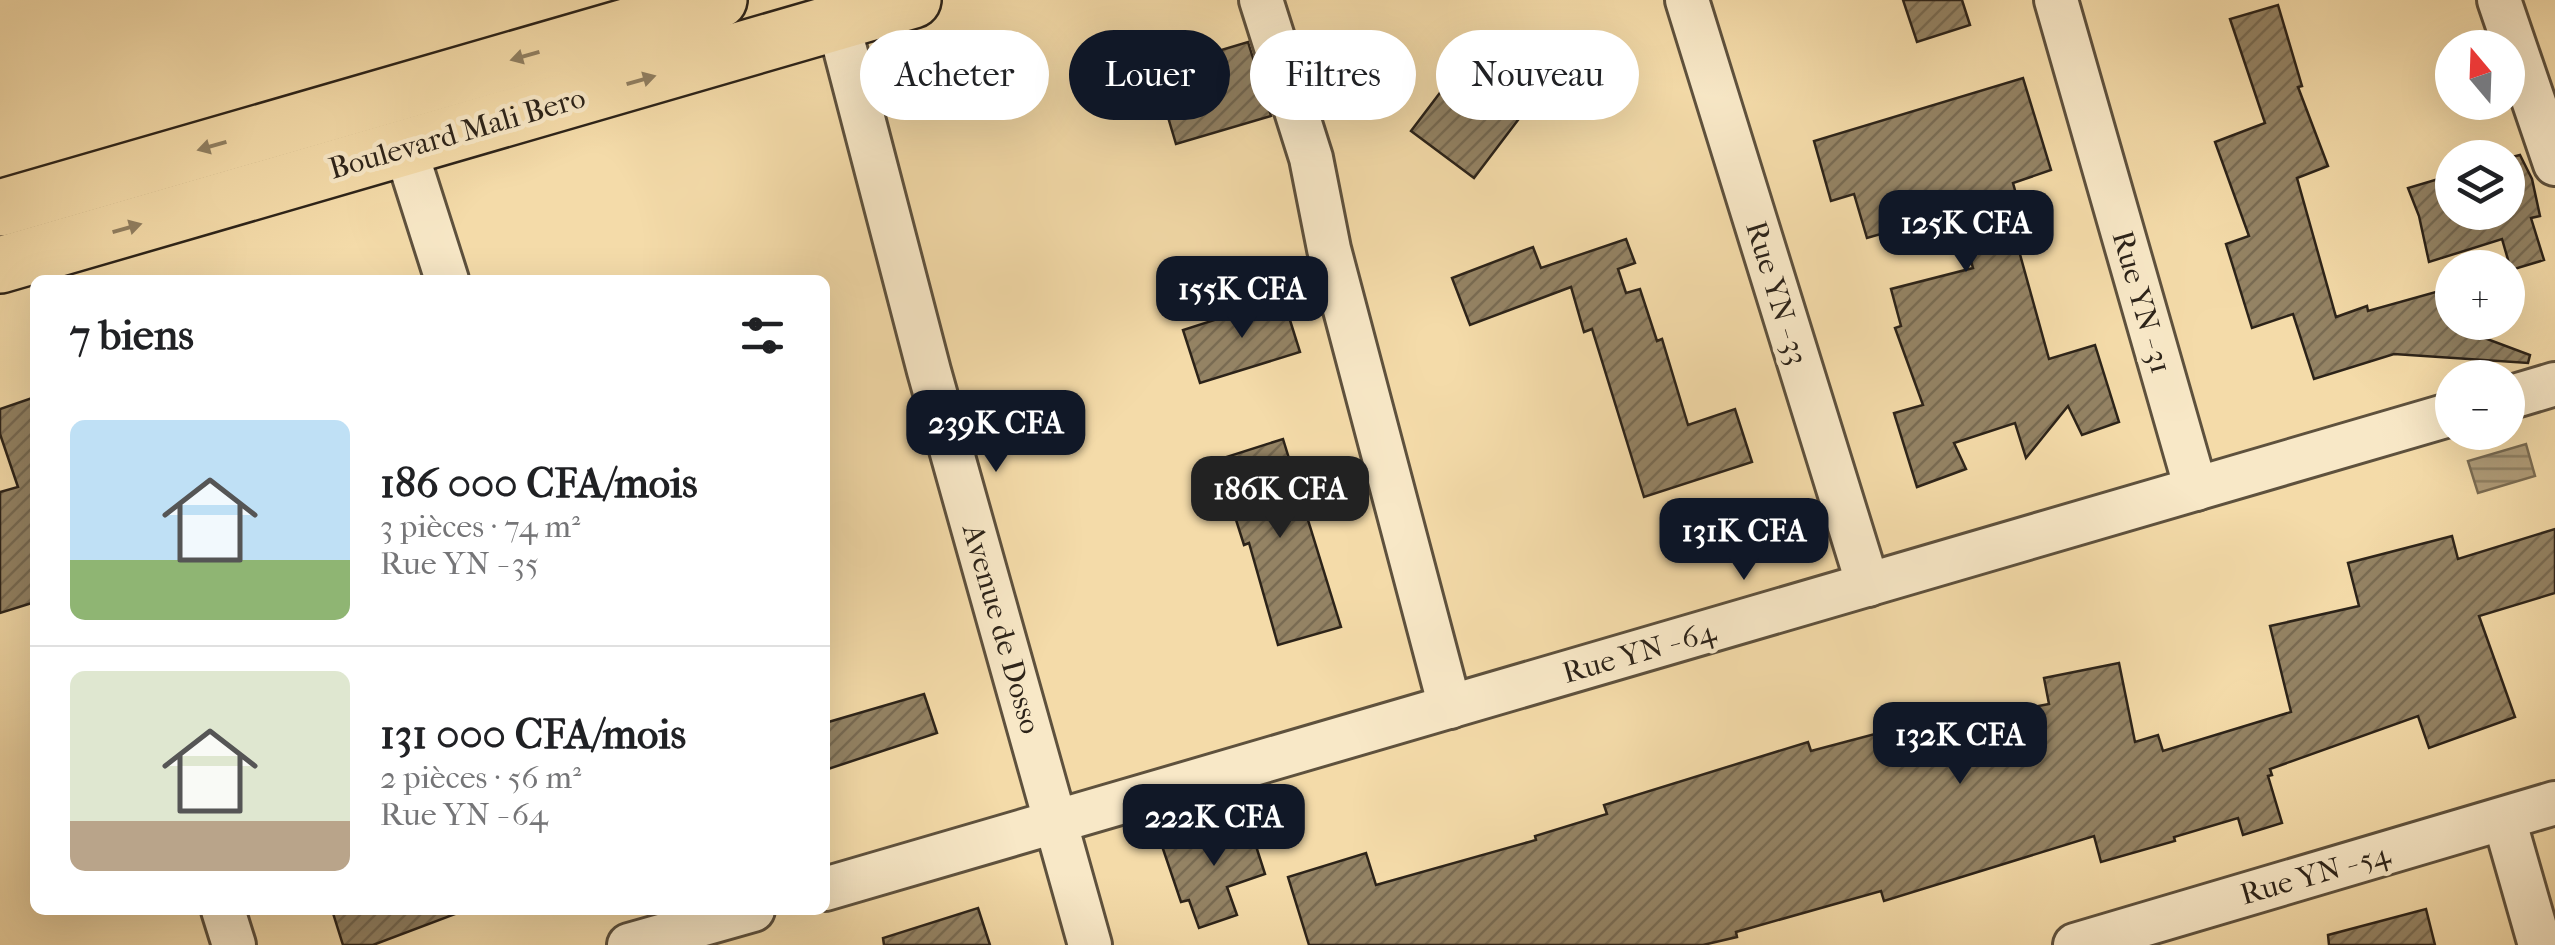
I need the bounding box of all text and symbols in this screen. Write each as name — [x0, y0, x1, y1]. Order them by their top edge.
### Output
chip: Acheter — [860, 30, 1049, 120]
chip: Louer — [1069, 30, 1230, 120]
chip: Filtres — [1250, 30, 1416, 120]
chip: Nouveau — [1436, 30, 1639, 120]
north arrow — [2435, 30, 2525, 120]
map controls — [2435, 30, 2525, 450]
one-way arrow — [509, 49, 539, 64]
one-way arrow — [627, 72, 657, 87]
street label: Boulevard Mali Bero — [325, 80, 589, 187]
one-way arrow — [197, 139, 227, 154]
button: layers — [2435, 140, 2525, 230]
pin: 125K CFA — [1863, 190, 2069, 275]
text: 125K CFA — [1901, 204, 2031, 241]
street label: Rue YN - 33 — [1738, 217, 1815, 369]
one-way arrow — [112, 220, 143, 235]
street label: Rue YN - 31 — [2105, 227, 2179, 377]
button: + — [2435, 250, 2525, 340]
pin: 155K CFA — [1139, 256, 1345, 341]
text: 155K CFA — [1178, 270, 1306, 307]
icon: filters — [735, 308, 790, 363]
text: 7 biens — [70, 311, 194, 360]
button: − — [2435, 360, 2525, 450]
pin: 239K CFA — [893, 390, 1099, 475]
text: 239K CFA — [928, 404, 1064, 441]
pin: 186K CFA — [1177, 456, 1383, 541]
text: 186 000 CFA/mois — [380, 459, 698, 508]
icon: home — [150, 460, 270, 580]
text: 186K CFA — [1213, 470, 1347, 507]
pin: 131K CFA — [1641, 498, 1847, 583]
text: 3 pièces · 74 m² — [380, 508, 580, 545]
text: 131K CFA — [1681, 512, 1807, 549]
street label: Avenue de Dosso — [955, 519, 1048, 738]
text: Rue YN - 35 — [380, 545, 539, 582]
street label: Rue YN - 64 — [1559, 614, 1721, 691]
pin: 132K CFA — [1857, 702, 2063, 787]
text: 131 000 CFA/mois — [380, 710, 686, 759]
icon: home — [150, 711, 270, 831]
text: 132K CFA — [1895, 716, 2025, 753]
text: 2 pièces · 56 m² — [380, 759, 581, 796]
pin: 222K CFA — [1111, 784, 1317, 869]
text: Rue YN - 64 — [380, 796, 548, 833]
text: 222K CFA — [1145, 798, 1283, 835]
street label: Rue YN - 54 — [2236, 836, 2395, 913]

